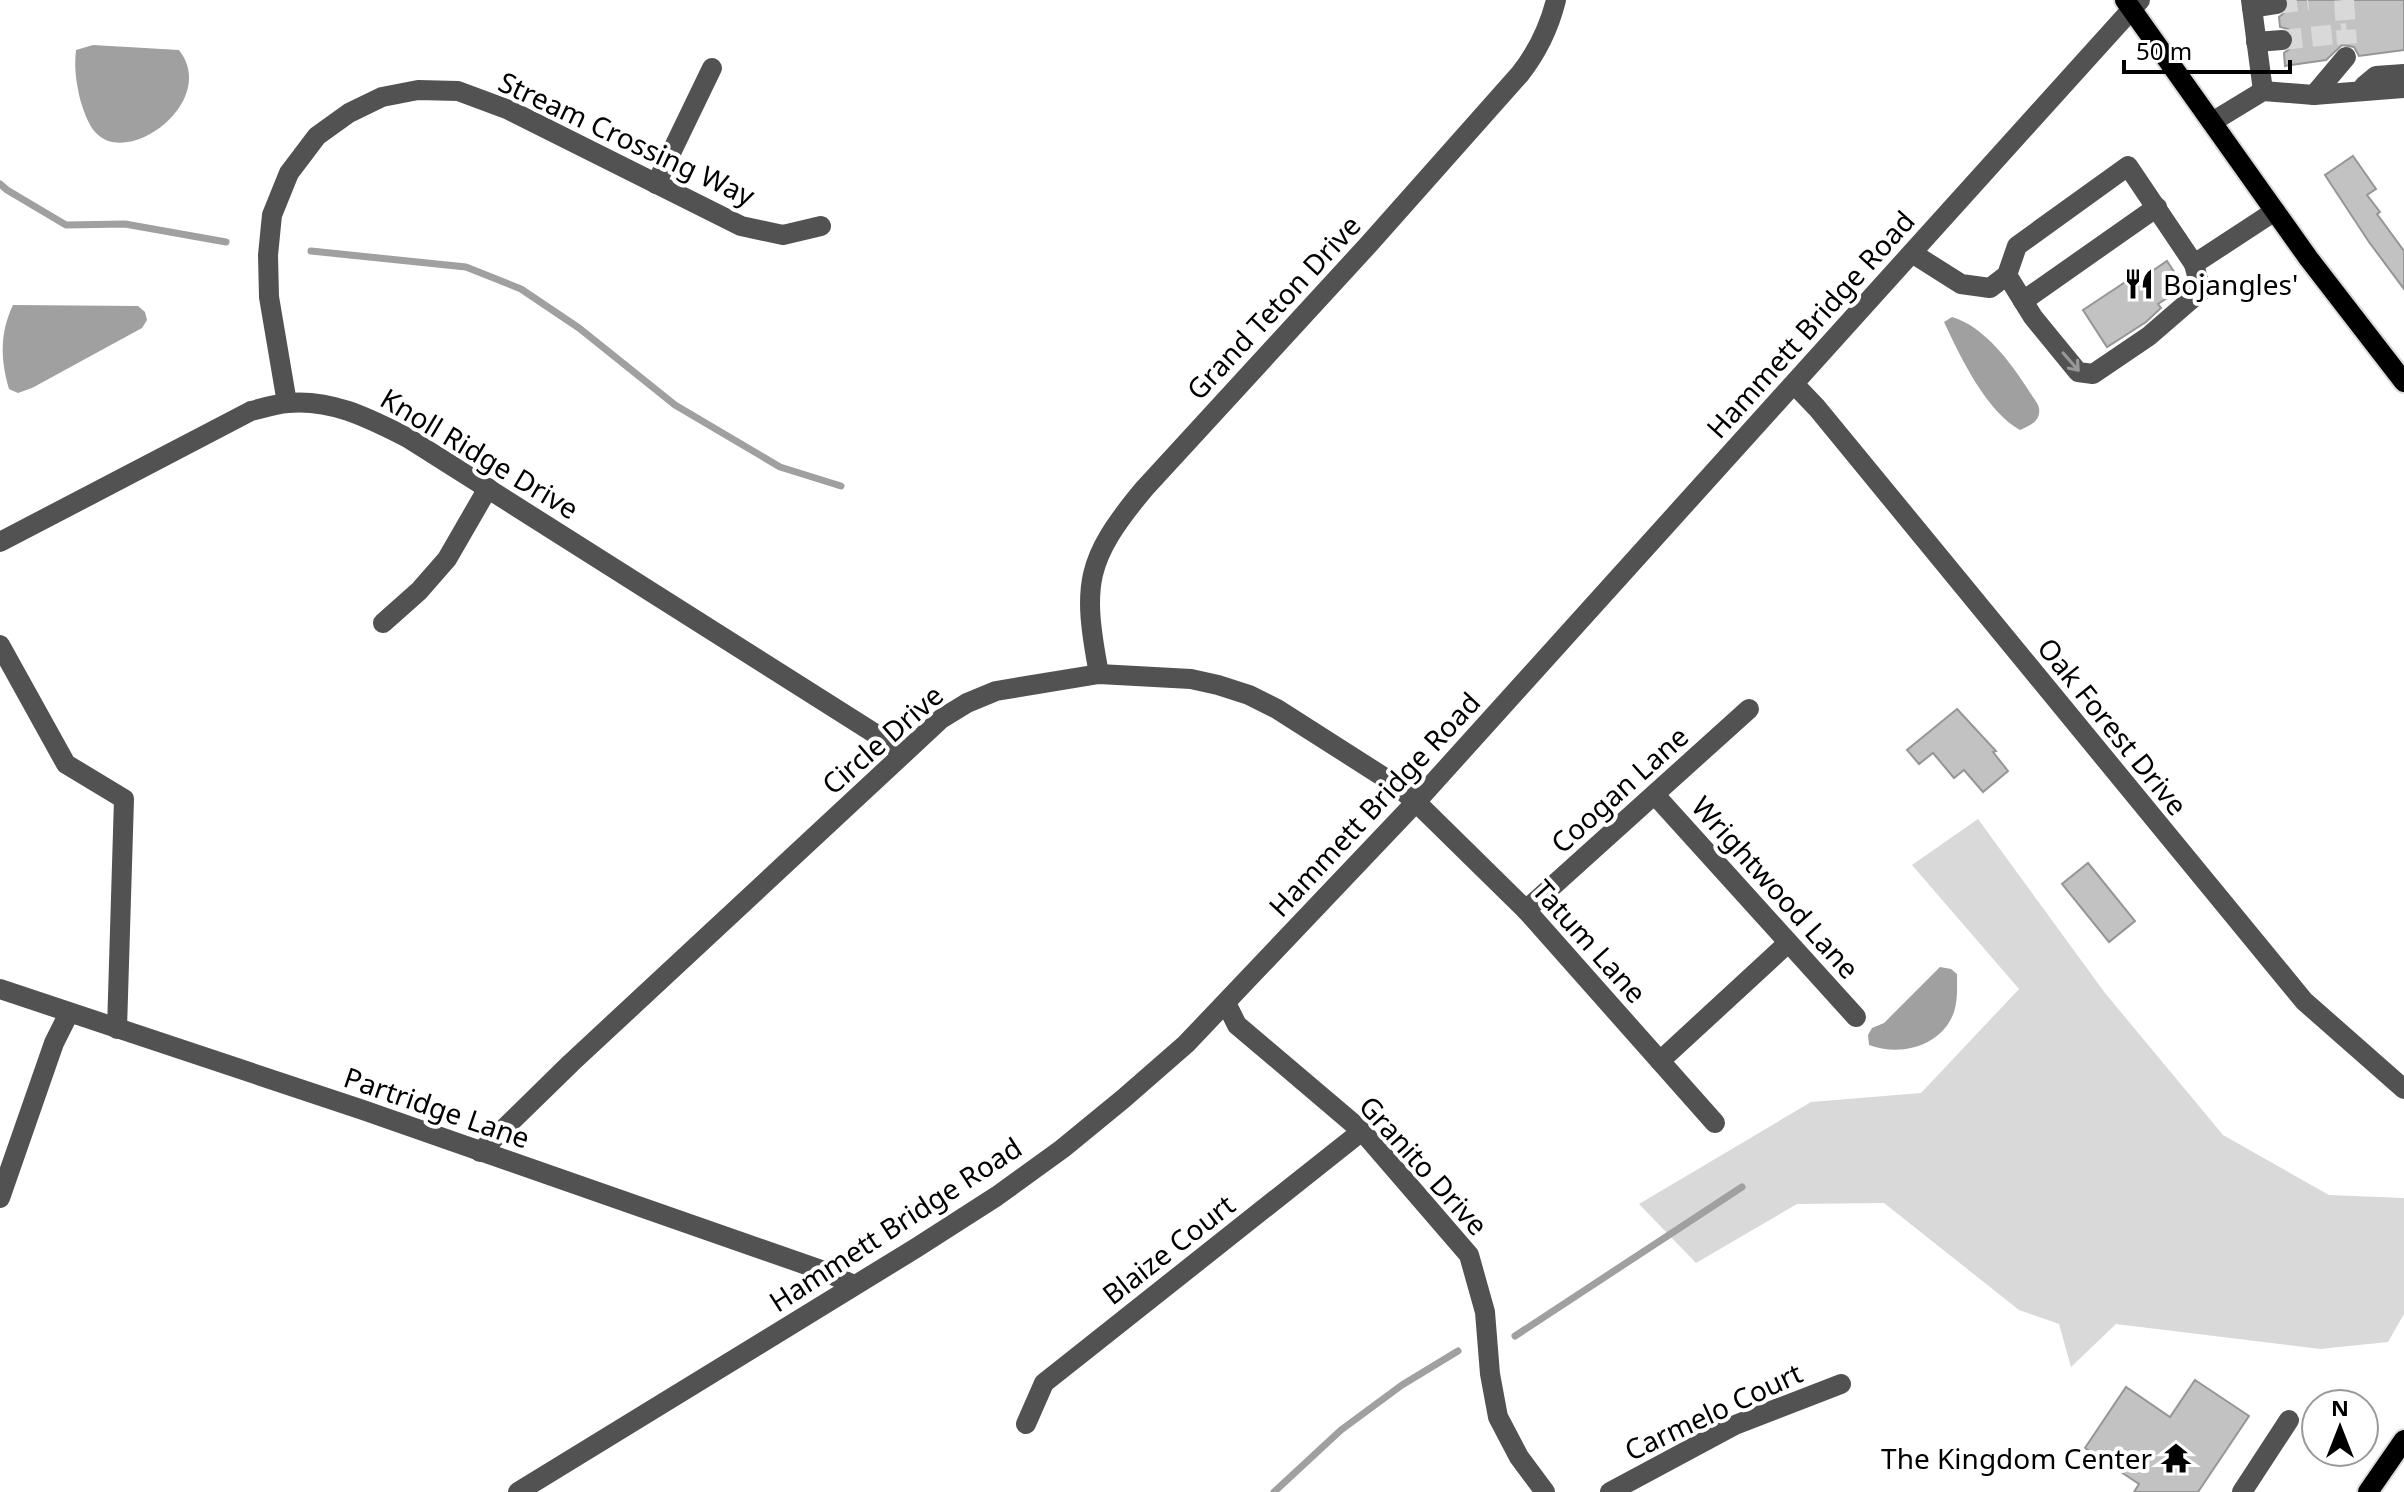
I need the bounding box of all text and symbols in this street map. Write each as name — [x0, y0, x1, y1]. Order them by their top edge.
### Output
scale bar — [2124, 24, 2290, 74]
text: 50 m — [2136, 34, 2192, 67]
street label: Stream Crossing Way — [493, 62, 762, 214]
street label: Hammett Bridge Road — [1698, 202, 1922, 446]
street label: Grand Teton Drive — [1178, 207, 1368, 407]
place label: Bojangles' — [2163, 265, 2298, 303]
restaurant icon: Bojangles' — [2122, 267, 2156, 301]
one-way arrow — [2061, 351, 2080, 372]
street label: Knoll Ridge Drive — [374, 379, 586, 527]
street label: Oak Forest Drive — [2030, 629, 2196, 823]
street label: Circle Drive — [813, 676, 951, 802]
street label: Hammett Bridge Road — [1260, 684, 1488, 924]
street label: Coogan Lane — [1542, 717, 1696, 861]
street label: Wrightwood Lane — [1684, 788, 1868, 986]
street label: Tatum Lane — [1525, 871, 1655, 1011]
street label: Partridge Lane — [339, 1057, 535, 1157]
street label: Granito Drive — [1351, 1087, 1497, 1243]
street label: Hammett Bridge Road — [761, 1128, 1029, 1320]
street label: Blaize Court — [1094, 1185, 1242, 1313]
street label: Carmelo Court — [1618, 1353, 1808, 1469]
north arrow — [2300, 1388, 2380, 1468]
text: N — [2331, 1392, 2349, 1422]
place label: The Kingdom Center — [1881, 1439, 2152, 1477]
temple icon: The Kingdom Center — [2159, 1441, 2193, 1475]

